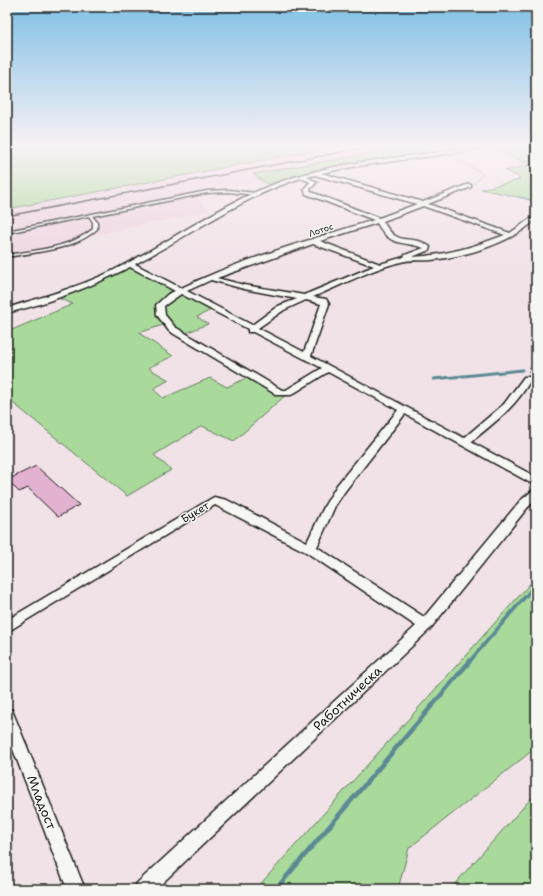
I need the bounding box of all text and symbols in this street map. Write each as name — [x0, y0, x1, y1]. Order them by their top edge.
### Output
street label: Лотос — [307, 220, 335, 240]
street label: Букет — [178, 498, 213, 527]
street label: Работническа — [309, 662, 385, 735]
street label: Младост — [23, 773, 60, 832]

